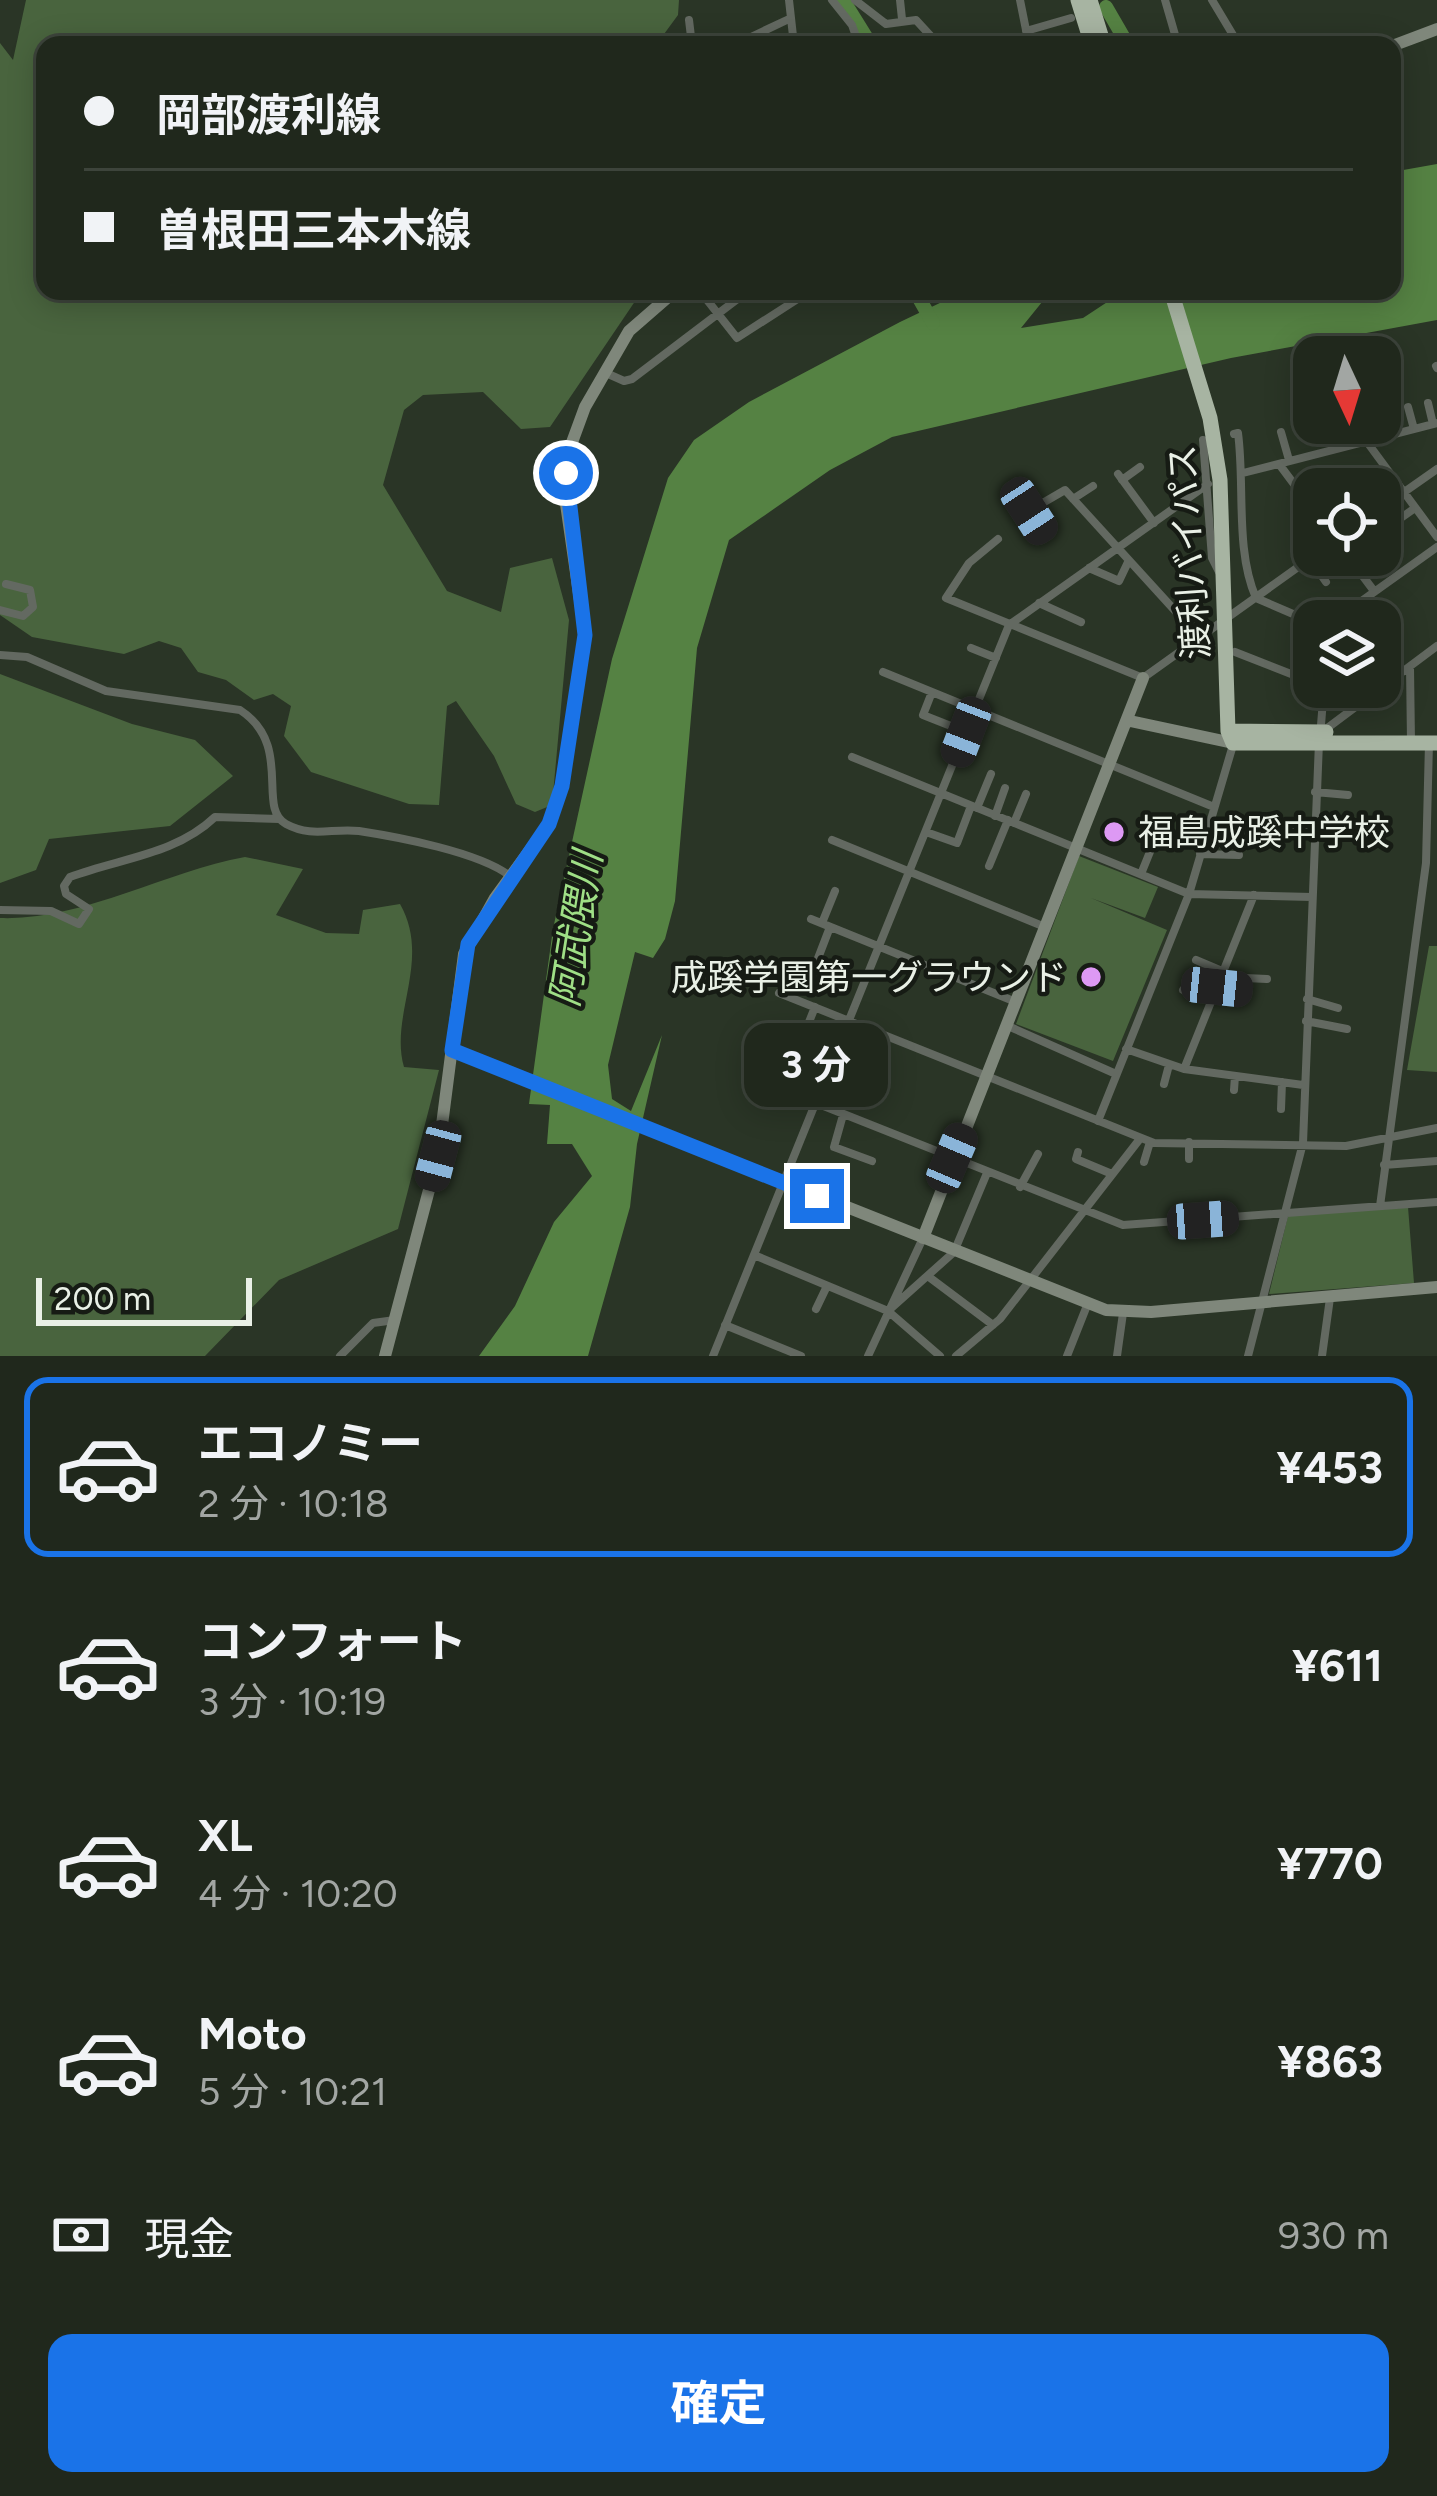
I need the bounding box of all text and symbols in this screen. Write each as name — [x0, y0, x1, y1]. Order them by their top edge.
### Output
text: 岡部渡利線 — [156, 88, 381, 142]
text: 曽根田三本木線 — [156, 203, 471, 257]
north arrow — [1293, 336, 1401, 444]
map controls — [1293, 336, 1401, 708]
street label: 渡利バイパス — [1160, 443, 1218, 661]
route start — [539, 446, 593, 500]
button: locate — [1293, 468, 1401, 576]
car — [994, 471, 1064, 551]
button: layers — [1293, 600, 1401, 708]
car — [936, 692, 996, 772]
place label: 福島成蹊中学校 — [1138, 811, 1390, 854]
marker: 福島成蹊中学校 — [1101, 819, 1127, 845]
water label: 阿武隈川 — [541, 844, 612, 1010]
place label: 成蹊学園第一グラウンド — [671, 956, 1067, 999]
marker: 成蹊学園第一グラウンド — [1078, 964, 1104, 990]
car — [1179, 965, 1255, 1009]
callout: 3 分 — [745, 1022, 889, 1106]
text: 3 分 — [781, 1041, 851, 1088]
car — [411, 1117, 465, 1195]
car — [921, 1118, 983, 1198]
route end — [790, 1169, 844, 1223]
car — [1166, 1200, 1240, 1240]
scale bar — [36, 1272, 252, 1325]
text: 200 m — [54, 1279, 151, 1318]
icon: car — [54, 1413, 162, 1521]
text: エコノミー — [198, 1416, 423, 1470]
text: ¥453 — [1277, 1440, 1383, 1494]
text: 2 分 · 10:18 — [198, 1480, 389, 1527]
icon: car — [54, 1611, 162, 1719]
text: コンフォート — [198, 1614, 467, 1668]
text: ¥611 — [1292, 1638, 1383, 1692]
text: 3 分 · 10:19 — [198, 1678, 386, 1725]
text: XL — [198, 1808, 253, 1862]
icon: car — [54, 1809, 162, 1917]
text: ¥770 — [1277, 1836, 1383, 1890]
text: 4 分 · 10:20 — [198, 1870, 398, 1917]
text: Moto — [198, 2006, 307, 2060]
icon: car — [54, 2007, 162, 2115]
text: ¥863 — [1278, 2034, 1383, 2088]
text: 5 分 · 10:21 — [198, 2068, 387, 2115]
icon: cash — [48, 2202, 114, 2268]
text: 現金 — [144, 2212, 234, 2266]
text: 930 m — [1278, 2212, 1389, 2259]
button: 確定 — [48, 2334, 1389, 2472]

